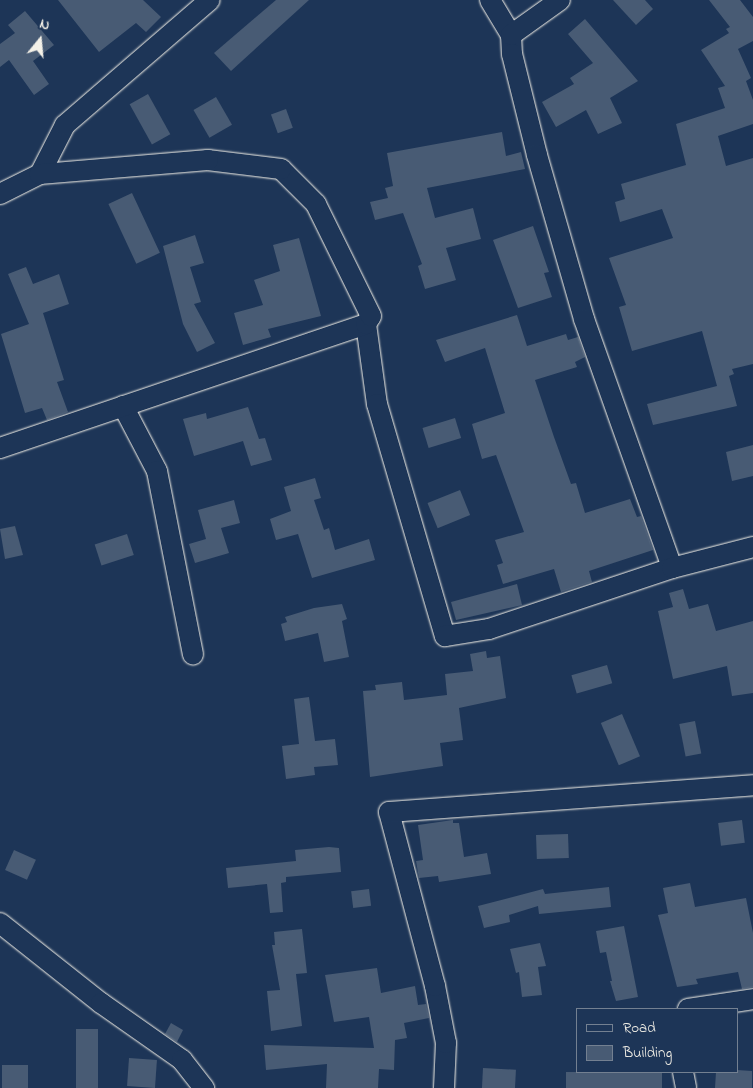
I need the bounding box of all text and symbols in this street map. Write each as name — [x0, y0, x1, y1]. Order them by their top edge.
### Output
text: N — [37, 14, 52, 37]
north arrow — [15, 15, 65, 65]
legend — [576, 1008, 738, 1073]
text: Road — [623, 1017, 656, 1039]
text: Building — [623, 1042, 672, 1064]

